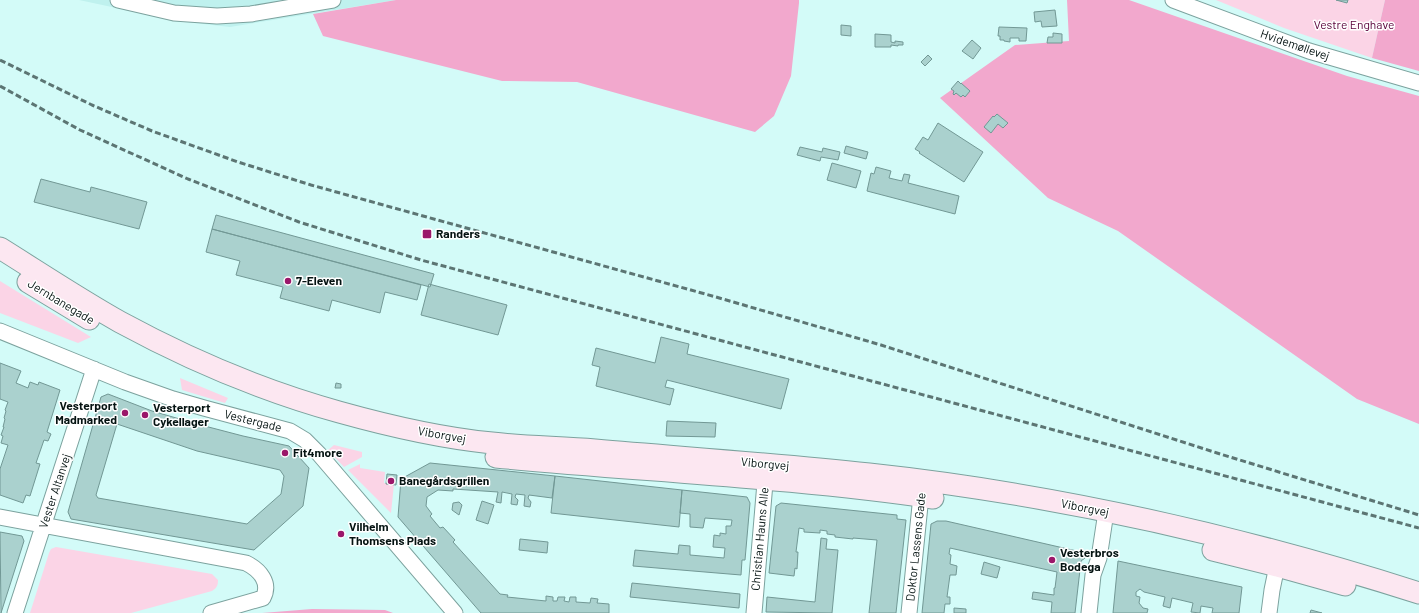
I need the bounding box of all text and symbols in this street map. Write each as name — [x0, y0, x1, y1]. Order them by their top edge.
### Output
park label: Vestre Enghave — [1314, 17, 1394, 31]
street label: Hvidemøllevej — [1259, 26, 1332, 62]
place label: Randers — [436, 226, 480, 240]
marker: Randers — [421, 228, 433, 240]
place label: 7-Eleven — [296, 273, 342, 287]
street label: Jernbanegade — [26, 276, 97, 326]
marker: 7-Eleven — [283, 276, 293, 286]
place label: Vesterport Madmarked — [55, 398, 117, 426]
place label: Vesterport Cykellager — [153, 400, 211, 428]
street label: Vestergade — [223, 406, 283, 434]
marker: Vesterport Madmarked — [120, 408, 130, 418]
marker: Vesterport Cykellager — [140, 410, 150, 420]
street label: Viborgvej — [417, 423, 467, 445]
place label: Fit4more — [293, 445, 343, 459]
marker: Fit4more — [280, 448, 290, 458]
street label: Vester Altanvej — [35, 452, 73, 530]
street label: Viborgvej — [740, 454, 790, 472]
place label: Banegårdsgrillen — [399, 473, 489, 487]
marker: Banegårdsgrillen — [386, 476, 396, 486]
street label: Christian Hauns Alle — [748, 487, 770, 591]
street label: Doktor Lassens Gade — [902, 492, 928, 602]
street label: Viborgvej — [1060, 496, 1110, 519]
place label: Vilhelm Thomsens Plads — [349, 519, 436, 547]
marker: Vilhelm Thomsens Plads — [336, 529, 346, 539]
place label: Vesterbros Bodega — [1060, 545, 1119, 573]
marker: Vesterbros Bodega — [1047, 555, 1057, 565]

